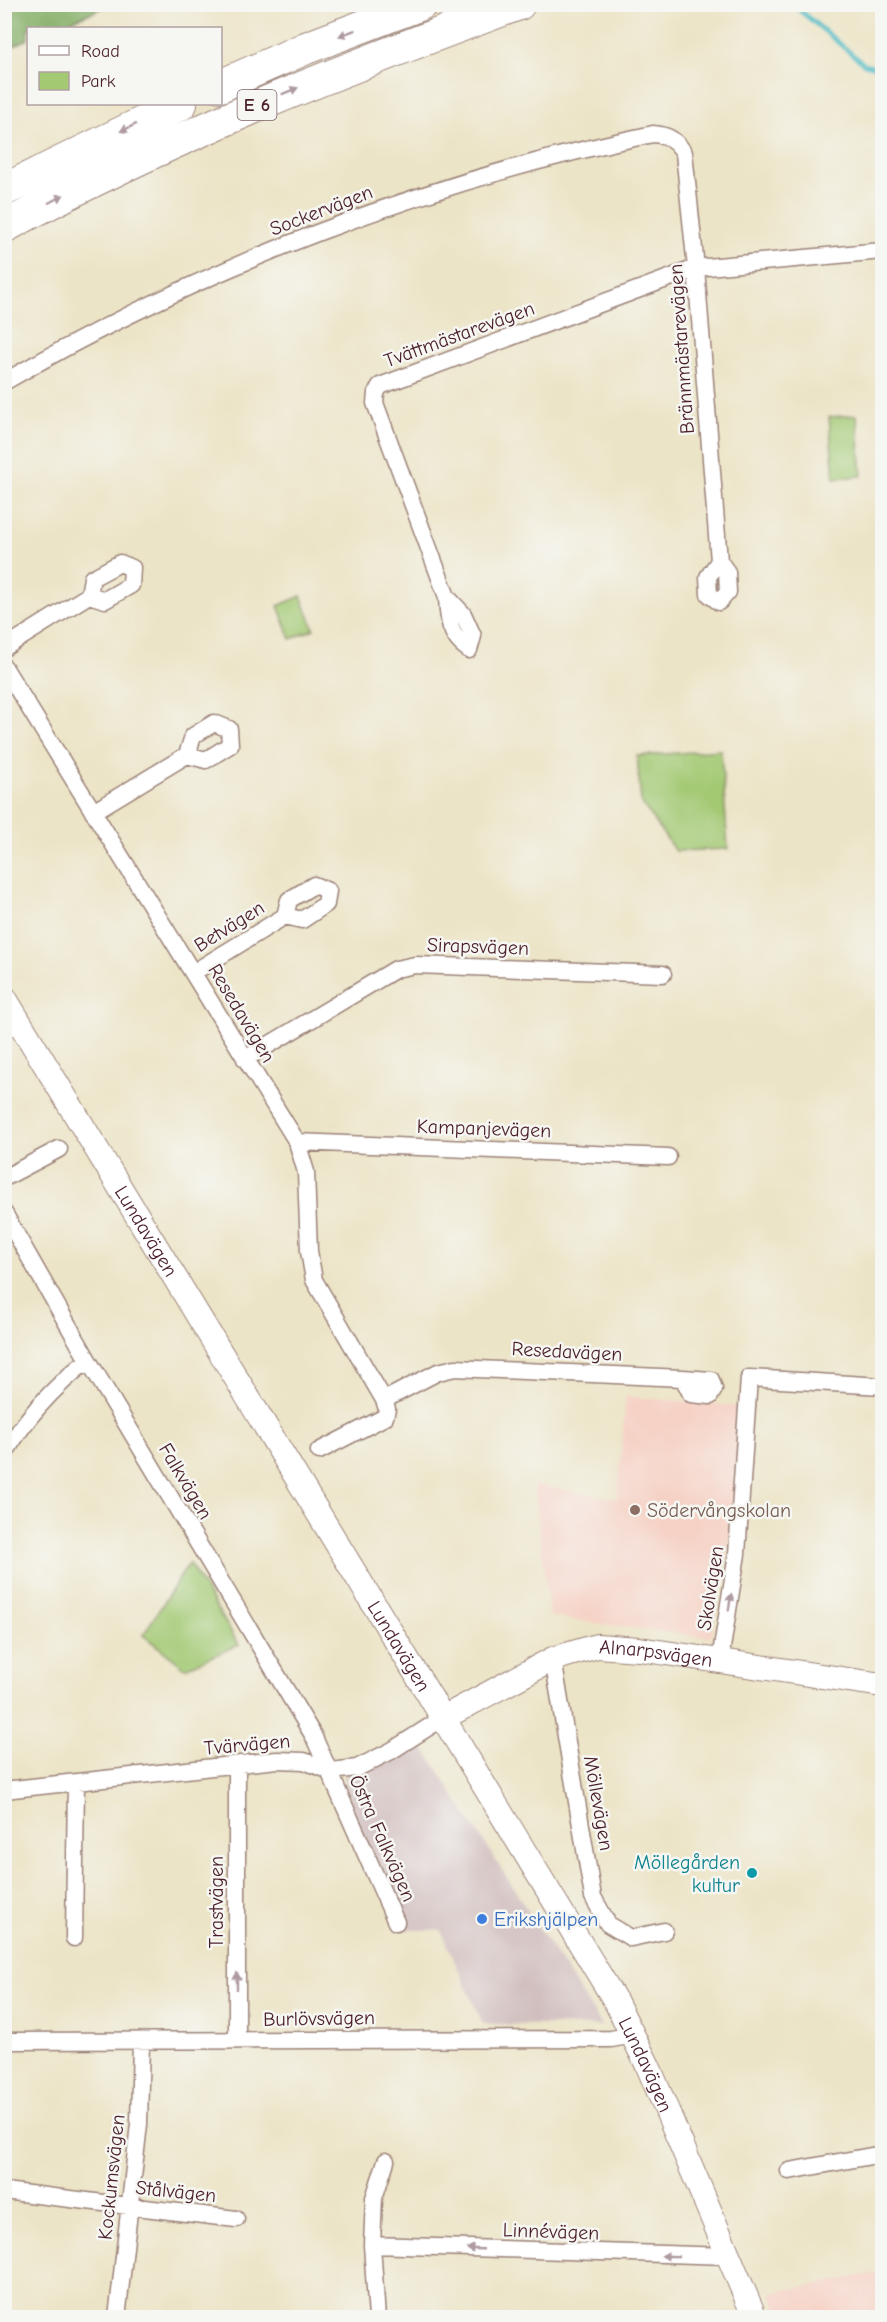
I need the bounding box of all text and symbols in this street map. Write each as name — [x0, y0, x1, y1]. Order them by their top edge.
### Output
legend — [27, 27, 222, 105]
one-way arrow — [338, 29, 356, 38]
text: Road — [81, 41, 120, 62]
text: Park — [81, 71, 116, 92]
one-way arrow — [282, 86, 300, 96]
road number: E 6 — [238, 90, 276, 120]
one-way arrow — [120, 124, 137, 133]
street label: Sockervägen — [266, 180, 376, 241]
one-way arrow — [48, 194, 65, 204]
street label: Brännmästarevägen — [664, 263, 699, 435]
street label: Tvättmästarevägen — [381, 297, 538, 372]
street label: Betvägen — [190, 896, 268, 957]
street label: Sirapsvägen — [426, 933, 529, 960]
street label: Resedavägen — [203, 960, 280, 1067]
street label: Kampanjevägen — [416, 1115, 552, 1142]
street label: Lundavägen — [110, 1182, 182, 1281]
street label: Resedavägen — [511, 1337, 623, 1366]
street label: Falkvägen — [154, 1439, 217, 1524]
place label: Södervångskolan — [647, 1499, 791, 1522]
marker: Södervångskolan — [628, 1503, 642, 1517]
street label: Skolvägen — [692, 1544, 729, 1632]
one-way arrow — [725, 1593, 734, 1612]
street label: Lundavägen — [363, 1597, 435, 1696]
street label: Alnarpsvägen — [598, 1635, 714, 1672]
street label: Tvärvägen — [203, 1729, 291, 1760]
street label: Möllevägen — [579, 1754, 618, 1852]
street label: Östra Falkvägen — [344, 1771, 421, 1905]
place label: Möllegården kultur — [634, 1851, 740, 1897]
street label: Trastvägen — [205, 1856, 228, 1948]
marker: Möllegården kultur — [745, 1866, 759, 1880]
place label: Erikshjälpen — [494, 1908, 598, 1931]
marker: Erikshjälpen — [475, 1912, 489, 1926]
one-way arrow — [232, 1972, 242, 1991]
street label: Burlövsvägen — [263, 2006, 375, 2031]
street label: Lundavägen — [613, 2013, 677, 2116]
street label: Kockumsvägen — [93, 2113, 130, 2241]
street label: Stålvägen — [135, 2176, 217, 2207]
street label: Linnévägen — [502, 2218, 600, 2245]
one-way arrow — [466, 2245, 485, 2254]
one-way arrow — [661, 2251, 680, 2260]

